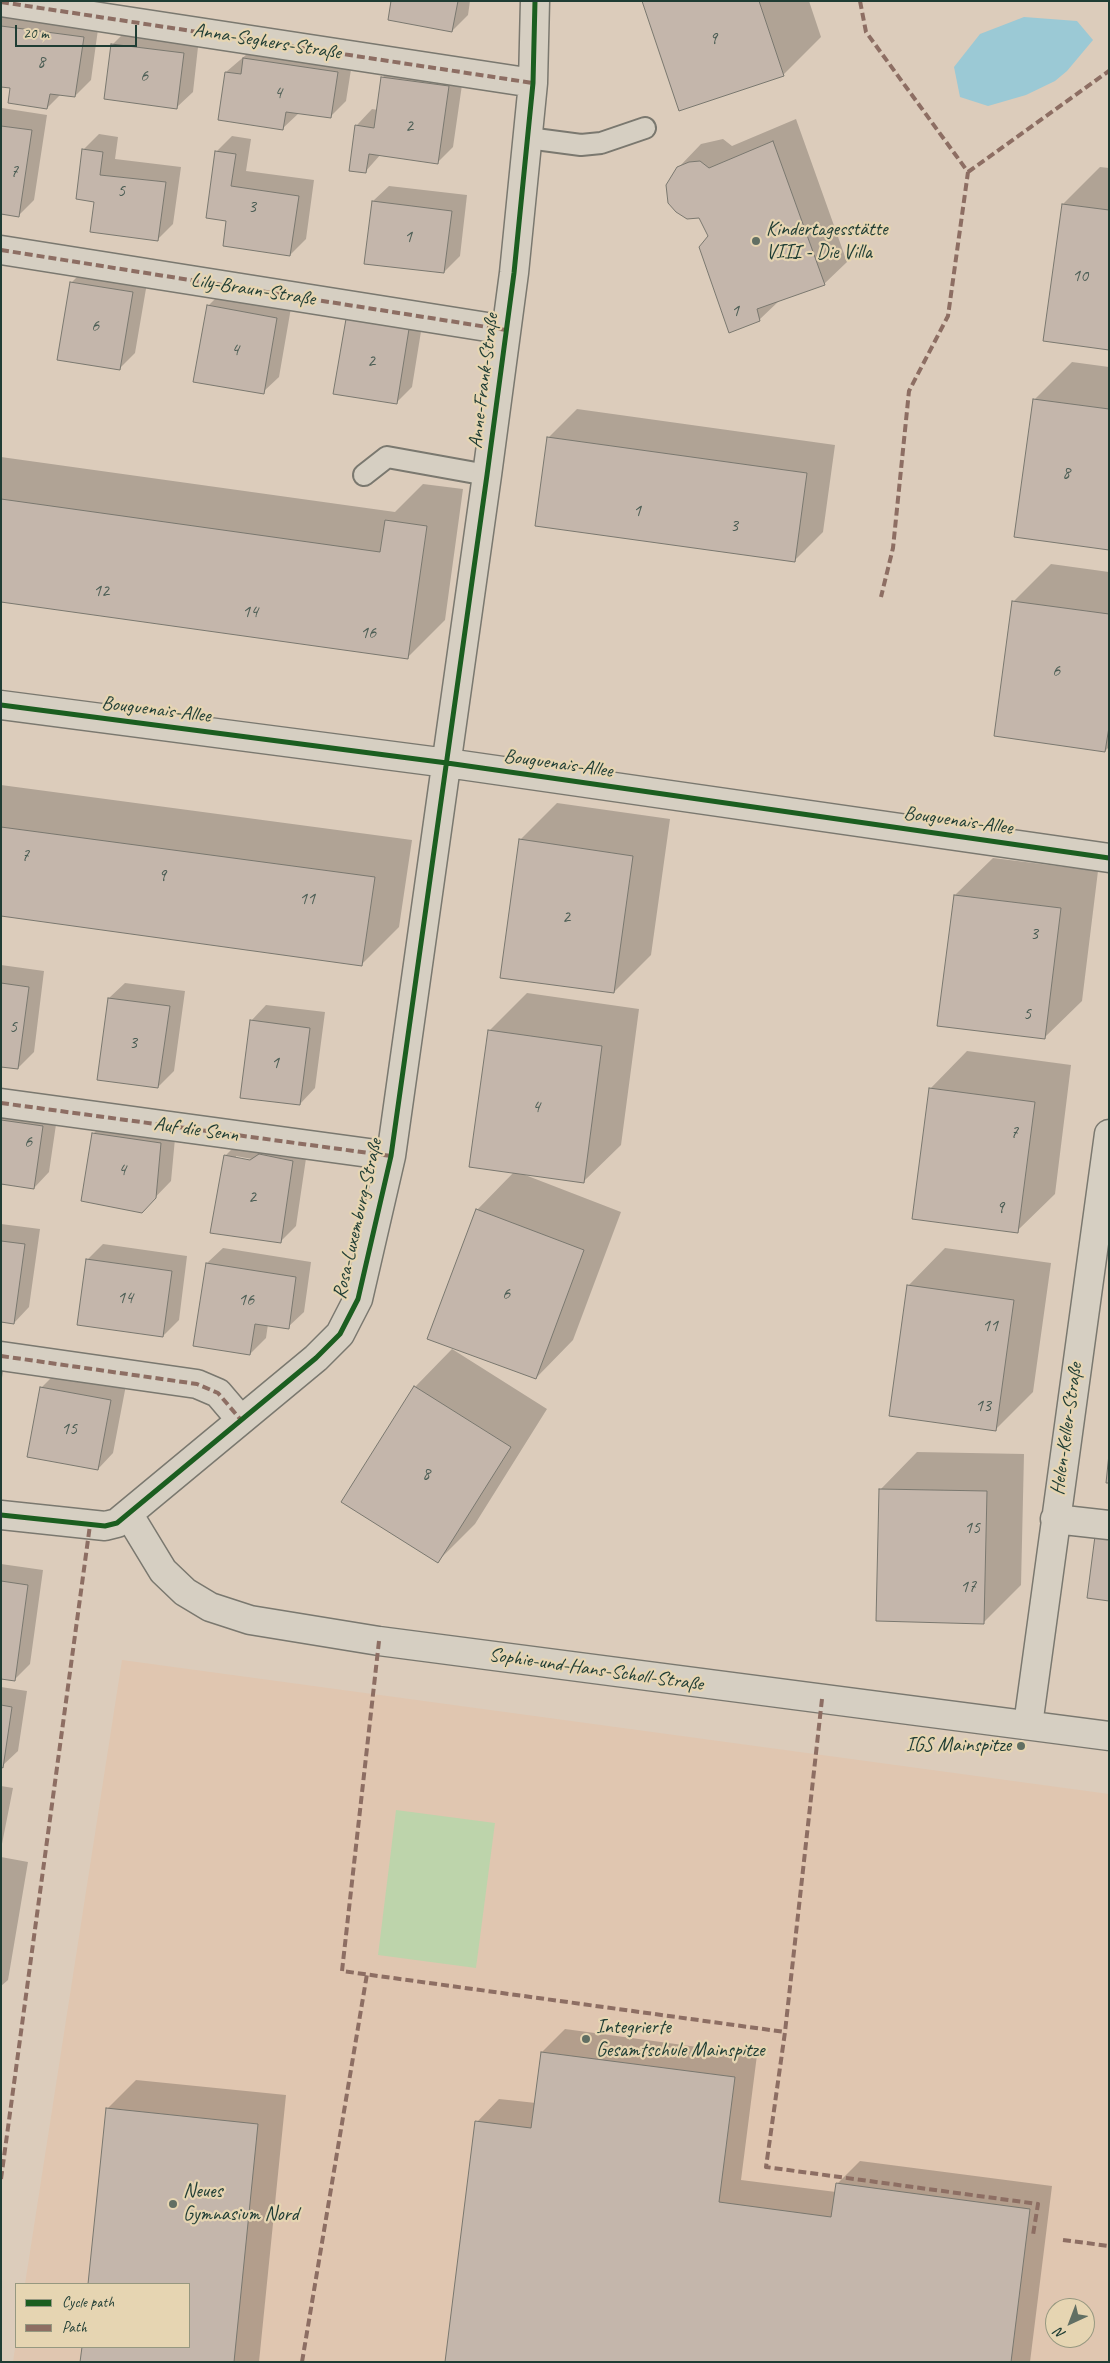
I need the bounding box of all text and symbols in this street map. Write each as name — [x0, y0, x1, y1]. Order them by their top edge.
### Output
scale bar — [18, 15, 140, 47]
street label: Anna-Seghers-Straße — [191, 18, 343, 66]
text: 20 m — [23, 24, 49, 43]
house number: 9 — [709, 28, 717, 50]
house number: 8 — [37, 51, 45, 73]
house number: 6 — [140, 65, 148, 87]
house number: 4 — [274, 82, 282, 104]
house number: 2 — [405, 115, 413, 137]
house number: 7 — [10, 161, 18, 183]
house number: 5 — [117, 180, 125, 202]
house number: 3 — [248, 196, 256, 218]
place label: Kindertagesstätte VIII - Die Villa — [766, 218, 888, 265]
house number: 1 — [404, 226, 412, 248]
marker: Kindertagesstätte VIII - Die Villa — [750, 235, 762, 247]
house number: 10 — [1072, 265, 1088, 287]
street label: Lily-Braun-Straße — [189, 268, 317, 312]
house number: 1 — [731, 300, 739, 322]
street label: Anne-Frank-Straße — [464, 312, 504, 450]
house number: 6 — [91, 315, 99, 337]
house number: 4 — [231, 339, 239, 361]
house number: 2 — [367, 350, 375, 372]
house number: 8 — [1062, 462, 1070, 484]
house number: 1 — [633, 500, 641, 522]
house number: 3 — [730, 515, 738, 537]
house number: 12 — [93, 580, 109, 602]
house number: 14 — [242, 601, 258, 623]
house number: 16 — [360, 622, 376, 644]
house number: 6 — [1052, 660, 1060, 682]
street label: Bouguenais-Allee — [100, 691, 212, 729]
street label: Bouguenais-Allee — [502, 744, 614, 784]
street label: Bouguenais-Allee — [902, 801, 1014, 841]
house number: 7 — [21, 845, 29, 867]
house number: 9 — [158, 865, 166, 887]
house number: 11 — [299, 888, 315, 910]
house number: 2 — [562, 906, 570, 928]
house number: 3 — [1030, 923, 1038, 945]
house number: 5 — [1023, 1003, 1031, 1025]
house number: 5 — [9, 1016, 17, 1038]
house number: 3 — [129, 1032, 137, 1054]
house number: 1 — [271, 1052, 279, 1074]
house number: 4 — [532, 1096, 540, 1118]
street label: Auf die Senn — [152, 1112, 240, 1148]
house number: 7 — [1010, 1122, 1018, 1144]
house number: 6 — [24, 1131, 32, 1153]
street label: Rosa-Luxemburg-Straße — [328, 1136, 388, 1302]
house number: 4 — [118, 1159, 126, 1181]
house number: 2 — [248, 1186, 256, 1208]
house number: 9 — [996, 1197, 1004, 1219]
house number: 6 — [502, 1283, 510, 1305]
house number: 14 — [117, 1287, 133, 1309]
house number: 16 — [238, 1289, 254, 1311]
house number: 11 — [982, 1315, 998, 1337]
street label: Helen-Keller-Straße — [1046, 1361, 1088, 1497]
house number: 13 — [975, 1395, 991, 1417]
house number: 15 — [61, 1418, 77, 1440]
house number: 8 — [422, 1463, 430, 1485]
house number: 15 — [964, 1517, 980, 1539]
house number: 17 — [960, 1576, 976, 1598]
street label: Sophie-und-Hans-Scholl-Straße — [487, 1643, 705, 1697]
place label: IGS Mainspitze — [906, 1734, 1011, 1758]
marker: IGS Mainspitze — [1015, 1740, 1027, 1752]
place label: Integrierte Gesamtschule Mainspitze — [596, 2016, 764, 2063]
marker: Integrierte Gesamtschule Mainspitze — [580, 2033, 592, 2045]
place label: Neues Gymnasium Nord — [183, 2180, 299, 2227]
marker: Neues Gymnasium Nord — [167, 2198, 179, 2210]
legend — [15, 2283, 190, 2348]
text: Cycle path — [62, 2293, 114, 2312]
north arrow — [1045, 2298, 1095, 2348]
text: Path — [62, 2318, 87, 2337]
text: N — [1051, 2324, 1069, 2343]

